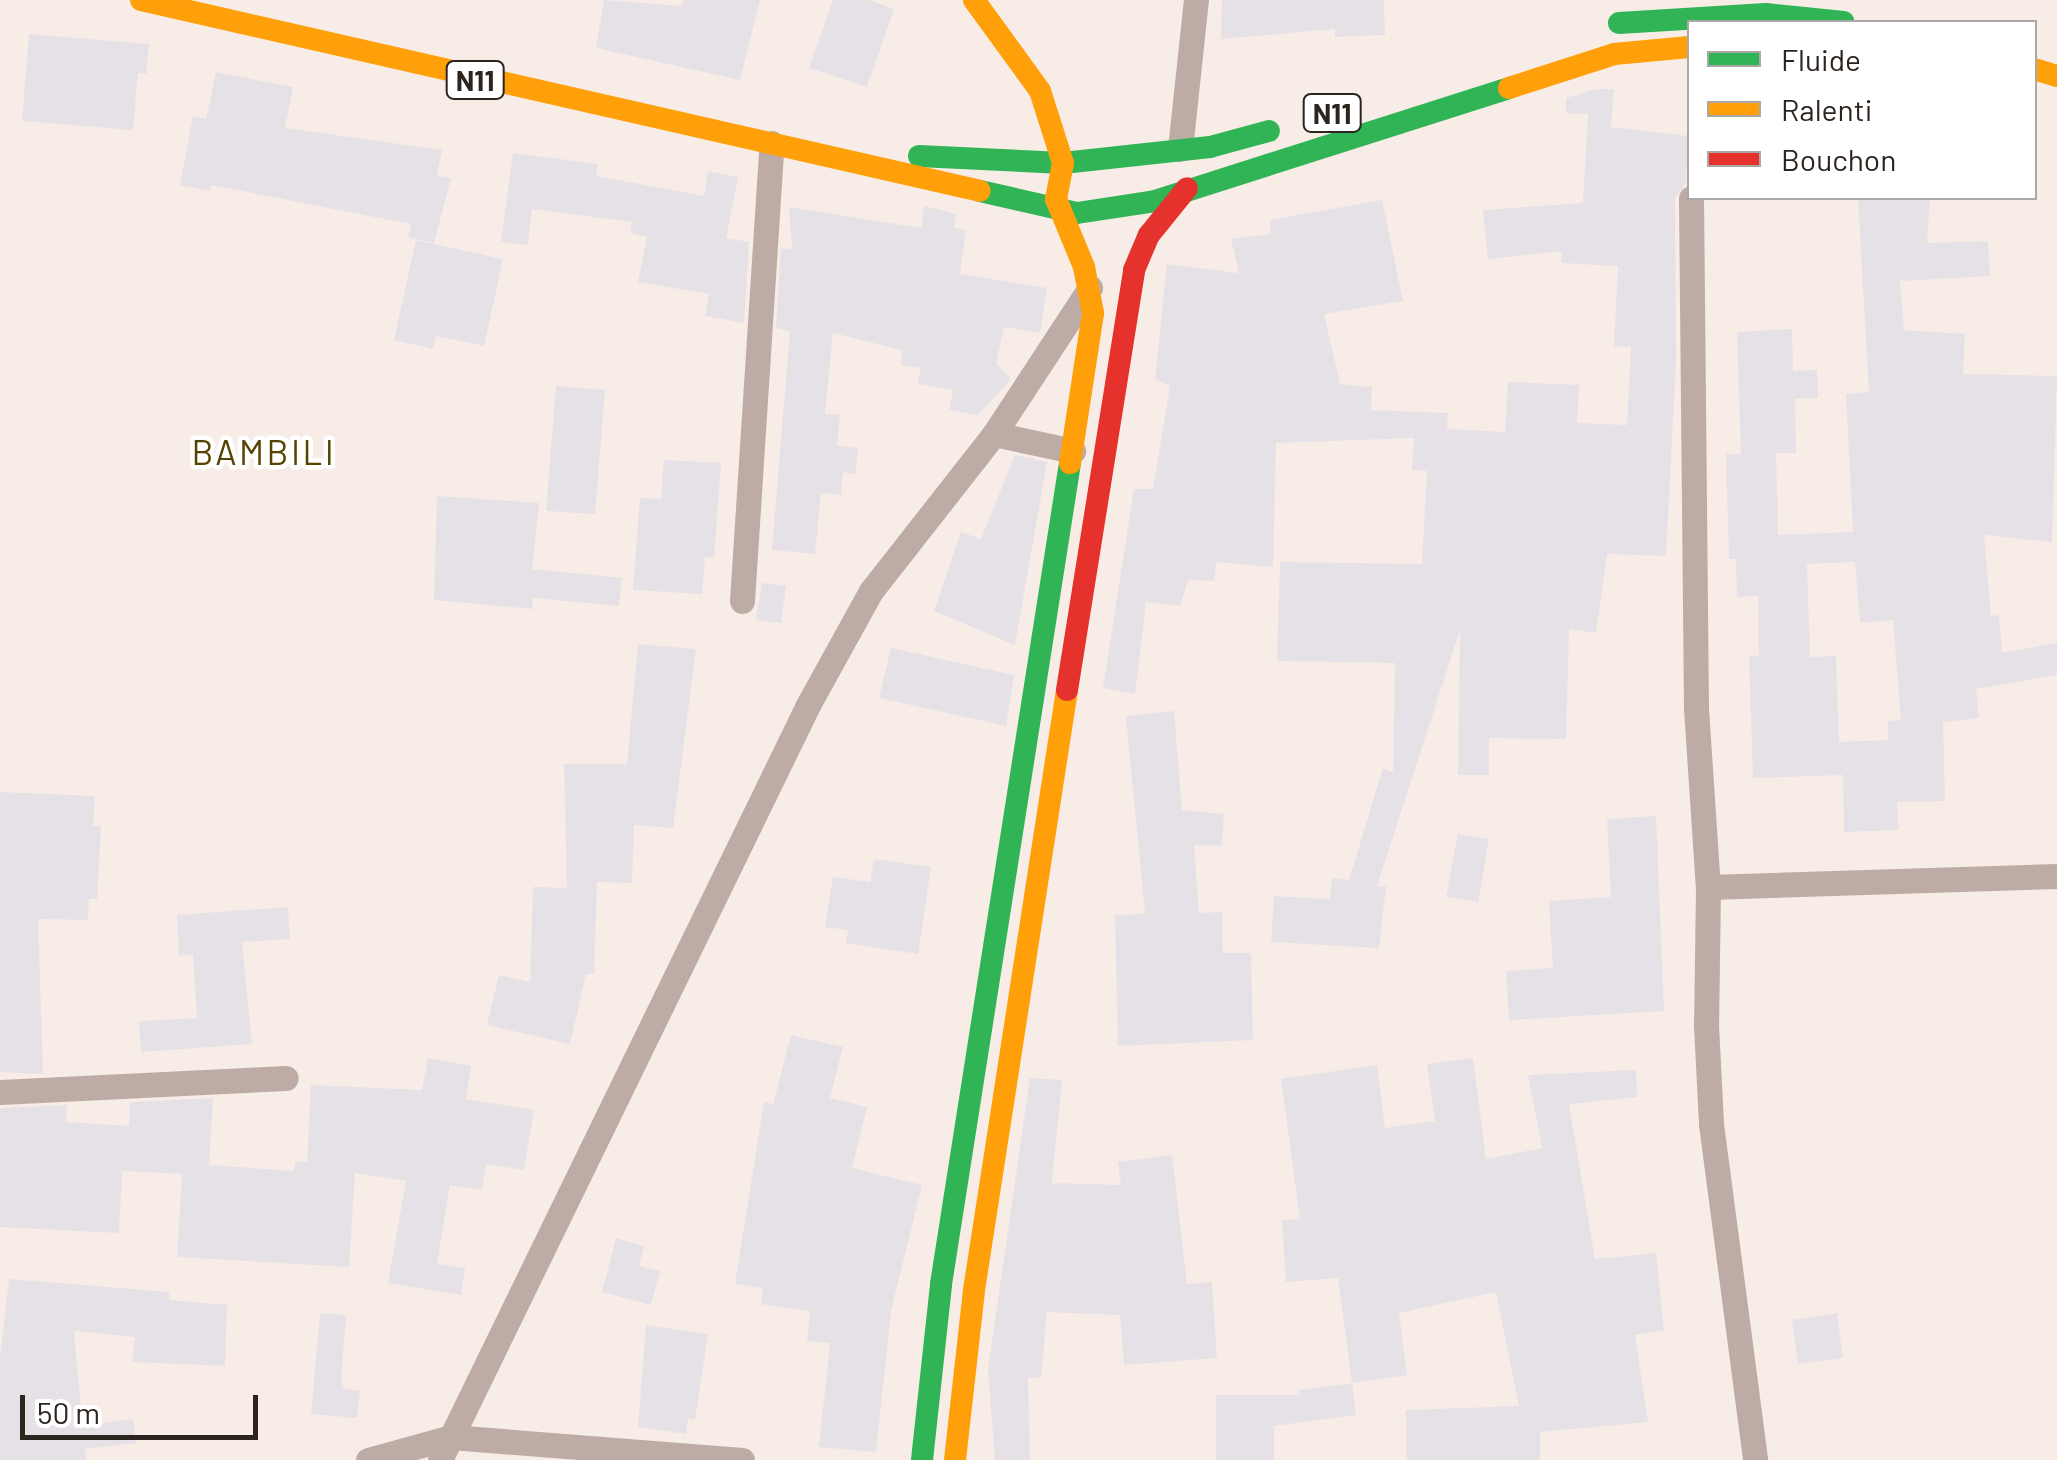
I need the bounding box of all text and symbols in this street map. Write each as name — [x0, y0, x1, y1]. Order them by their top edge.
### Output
legend — [1687, 20, 2037, 200]
text: Fluide — [1781, 41, 1861, 77]
road number: N11 — [445, 57, 505, 103]
road number: N11 — [1302, 90, 1362, 136]
text: Ralenti — [1781, 91, 1872, 127]
text: Bouchon — [1781, 141, 1896, 177]
district label: BAMBILI — [192, 430, 336, 472]
scale bar — [25, 1375, 262, 1437]
text: 50 m — [37, 1394, 100, 1430]

